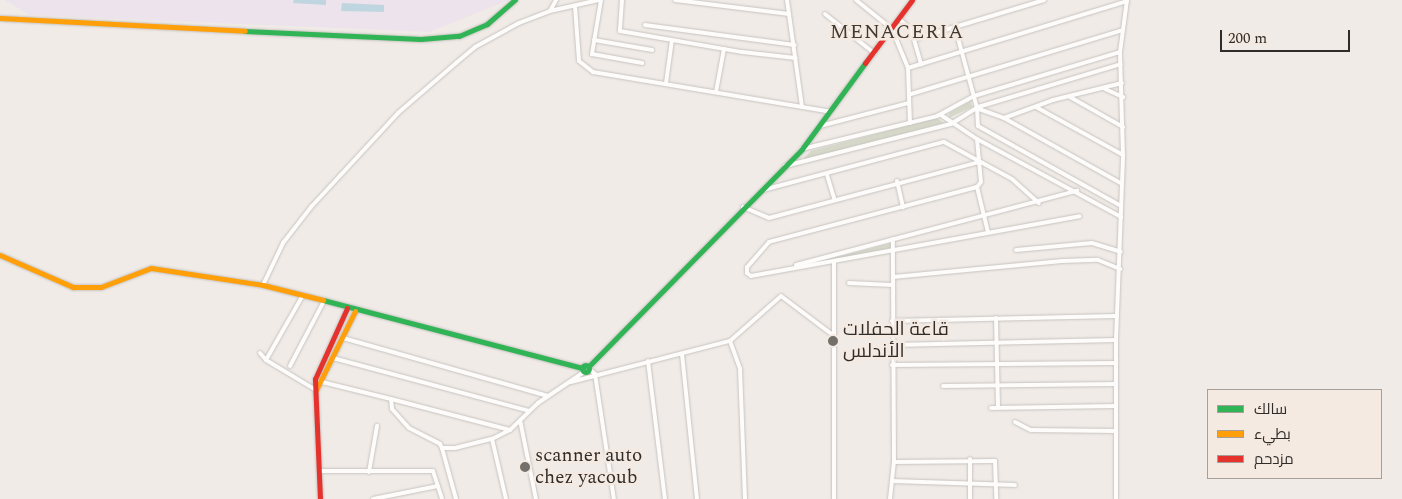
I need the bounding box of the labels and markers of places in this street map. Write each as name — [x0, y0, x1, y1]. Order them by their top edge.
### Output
place label: قاعة الحفلات الأندلس — [843, 319, 949, 363]
marker: قاعة الحفلات الأندلس — [827, 335, 839, 347]
place label: scanner auto chez yacoub — [535, 445, 642, 489]
marker: scanner auto chez yacoub — [519, 461, 531, 473]

